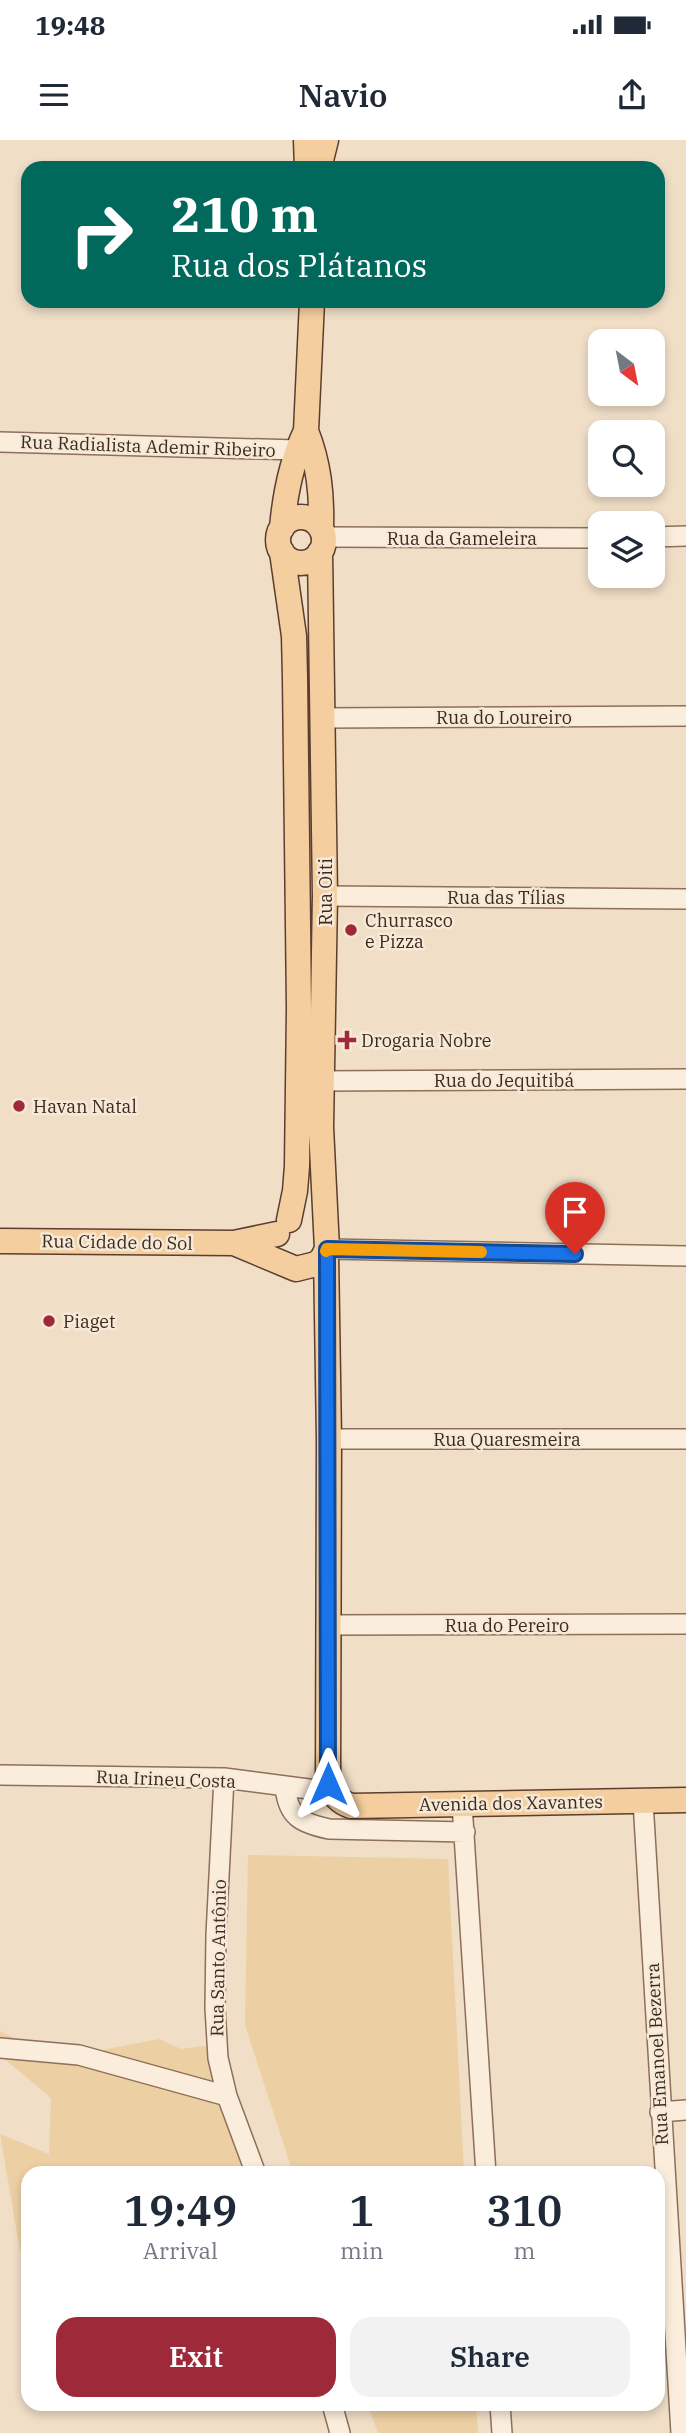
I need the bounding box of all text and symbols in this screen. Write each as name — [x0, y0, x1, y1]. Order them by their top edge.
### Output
text: 19:48 — [35, 8, 105, 42]
text: Navio — [298, 74, 388, 116]
icon: menu — [35, 76, 73, 114]
icon: share — [613, 76, 651, 114]
text: 210 m — [171, 182, 318, 245]
icon: right — [56, 189, 147, 280]
text: Rua dos Plátanos — [171, 244, 427, 286]
north arrow — [588, 329, 665, 406]
map controls — [588, 329, 665, 588]
button: search — [588, 420, 665, 497]
street label: Rua Radialista Ademir Ribeiro — [20, 430, 276, 462]
button: layers — [588, 511, 665, 588]
street label: Rua da Gameleira — [387, 527, 537, 550]
street label: Rua do Loureiro — [436, 706, 572, 729]
street label: Rua Oiti — [314, 858, 337, 926]
street label: Rua das Tílias — [447, 886, 565, 909]
place label: Churrasco e Pizza — [365, 909, 453, 953]
marker: Churrasco e Pizza — [343, 922, 359, 938]
place label: Drogaria Nobre — [361, 1029, 492, 1052]
marker: Drogaria Nobre — [339, 1032, 355, 1048]
street label: Rua do Jequitibá — [434, 1069, 575, 1092]
place label: Havan Natal — [33, 1095, 137, 1118]
marker: Havan Natal — [11, 1098, 27, 1114]
pin — [545, 1182, 605, 1254]
icon: arrive — [556, 1193, 594, 1231]
street label: Rua Cidade do Sol — [41, 1229, 193, 1255]
place label: Piaget — [63, 1310, 115, 1333]
marker: Piaget — [41, 1313, 57, 1329]
street label: Rua Quaresmeira — [433, 1428, 581, 1451]
street label: Rua do Pereiro — [445, 1614, 569, 1637]
position arrow — [291, 1747, 365, 1821]
street label: Rua Irineu Costa — [96, 1765, 237, 1793]
street label: Avenida dos Xavantes — [419, 1790, 603, 1816]
street label: Rua Santo Antônio — [205, 1879, 231, 2037]
street label: Rua Emanoel Bezerra — [641, 1962, 673, 2146]
text: 19:49 — [124, 2183, 237, 2238]
text: 1 — [349, 2183, 374, 2238]
text: 310 — [487, 2183, 562, 2238]
text: Arrival — [143, 2235, 218, 2265]
text: min — [340, 2235, 384, 2265]
text: m — [513, 2235, 535, 2265]
button: Exit — [56, 2317, 336, 2397]
button: Share — [350, 2317, 630, 2397]

